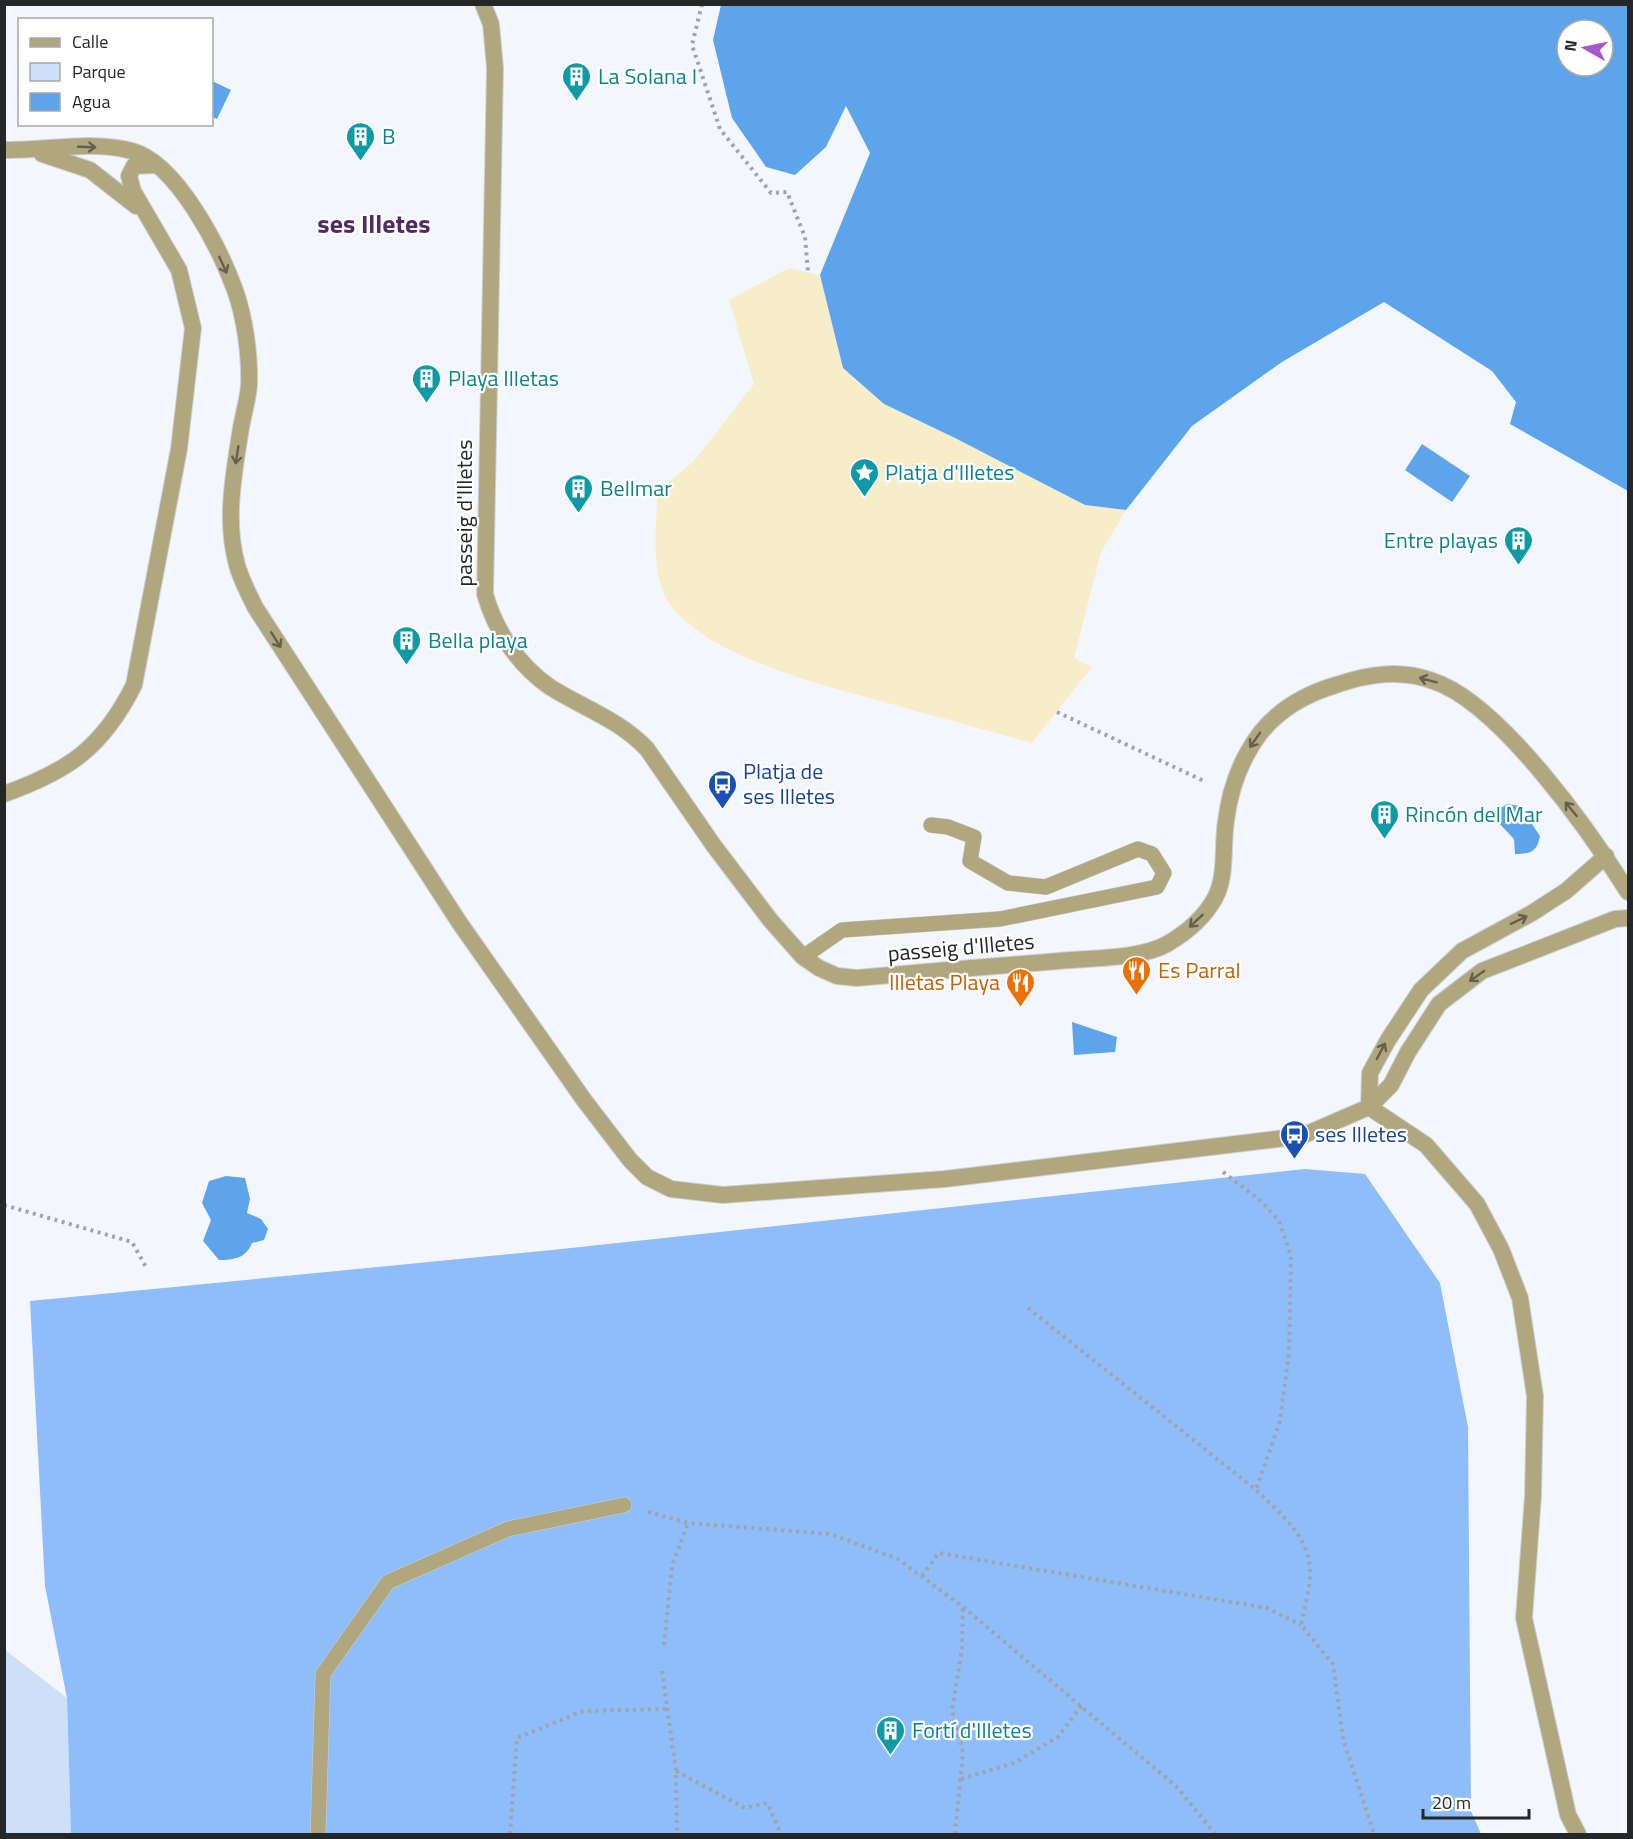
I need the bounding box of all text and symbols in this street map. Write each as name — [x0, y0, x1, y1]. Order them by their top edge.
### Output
legend — [18, 18, 213, 126]
north arrow — [1555, 18, 1615, 78]
text: Calle — [72, 28, 108, 55]
text: N — [1557, 38, 1583, 53]
text: Parque — [72, 58, 126, 85]
place label: La Solana I — [598, 59, 697, 93]
building icon: La Solana I — [561, 60, 593, 102]
text: Agua — [72, 88, 110, 115]
place label: B — [382, 119, 396, 153]
building icon: B — [345, 120, 377, 162]
one-way arrow — [76, 141, 96, 153]
district label: ses Illetes — [317, 204, 431, 243]
one-way arrow — [218, 255, 229, 274]
place label: Playa Illetas — [448, 361, 559, 395]
building icon: Playa Illetas — [411, 362, 443, 404]
street label: passeig d'Illetes — [447, 439, 481, 587]
one-way arrow — [231, 445, 242, 464]
place label: Platja d'Illetes — [885, 455, 1014, 489]
place icon: Platja d'Illetes — [848, 456, 880, 498]
place label: Bellmar — [600, 471, 672, 505]
building icon: Bellmar — [563, 472, 595, 514]
place label: Entre playas — [1384, 523, 1498, 557]
building icon: Entre playas — [1503, 524, 1535, 566]
place label: Bella playa — [428, 623, 528, 657]
building icon: Bella playa — [391, 624, 423, 666]
one-way arrow — [269, 631, 282, 648]
one-way arrow — [1419, 674, 1438, 685]
one-way arrow — [1249, 732, 1261, 748]
place label: Platja de ses Illetes — [743, 754, 835, 813]
bus stop icon: Platja de ses Illetes — [706, 768, 738, 810]
place label: Rincón del Mar — [1405, 797, 1543, 831]
building icon: Rincón del Mar — [1368, 798, 1400, 840]
one-way arrow — [1564, 801, 1577, 817]
one-way arrow — [1510, 913, 1528, 925]
one-way arrow — [1189, 914, 1204, 928]
street label: passeig d'Illetes — [886, 924, 1036, 970]
place label: Es Parral — [1158, 953, 1241, 987]
restaurant icon: Es Parral — [1121, 954, 1153, 996]
place label: Illetas Playa — [889, 965, 1000, 999]
restaurant icon: Illetas Playa — [1005, 966, 1037, 1008]
one-way arrow — [1469, 970, 1485, 982]
one-way arrow — [1375, 1043, 1387, 1060]
place label: ses Illetes — [1315, 1117, 1407, 1151]
bus stop icon: ses Illetes — [1278, 1118, 1310, 1160]
place label: Fortí d'Illetes — [912, 1713, 1032, 1747]
building icon: Fortí d'Illetes — [875, 1714, 907, 1756]
scale bar — [1423, 1782, 1530, 1820]
text: 20 m — [1432, 1789, 1471, 1816]

